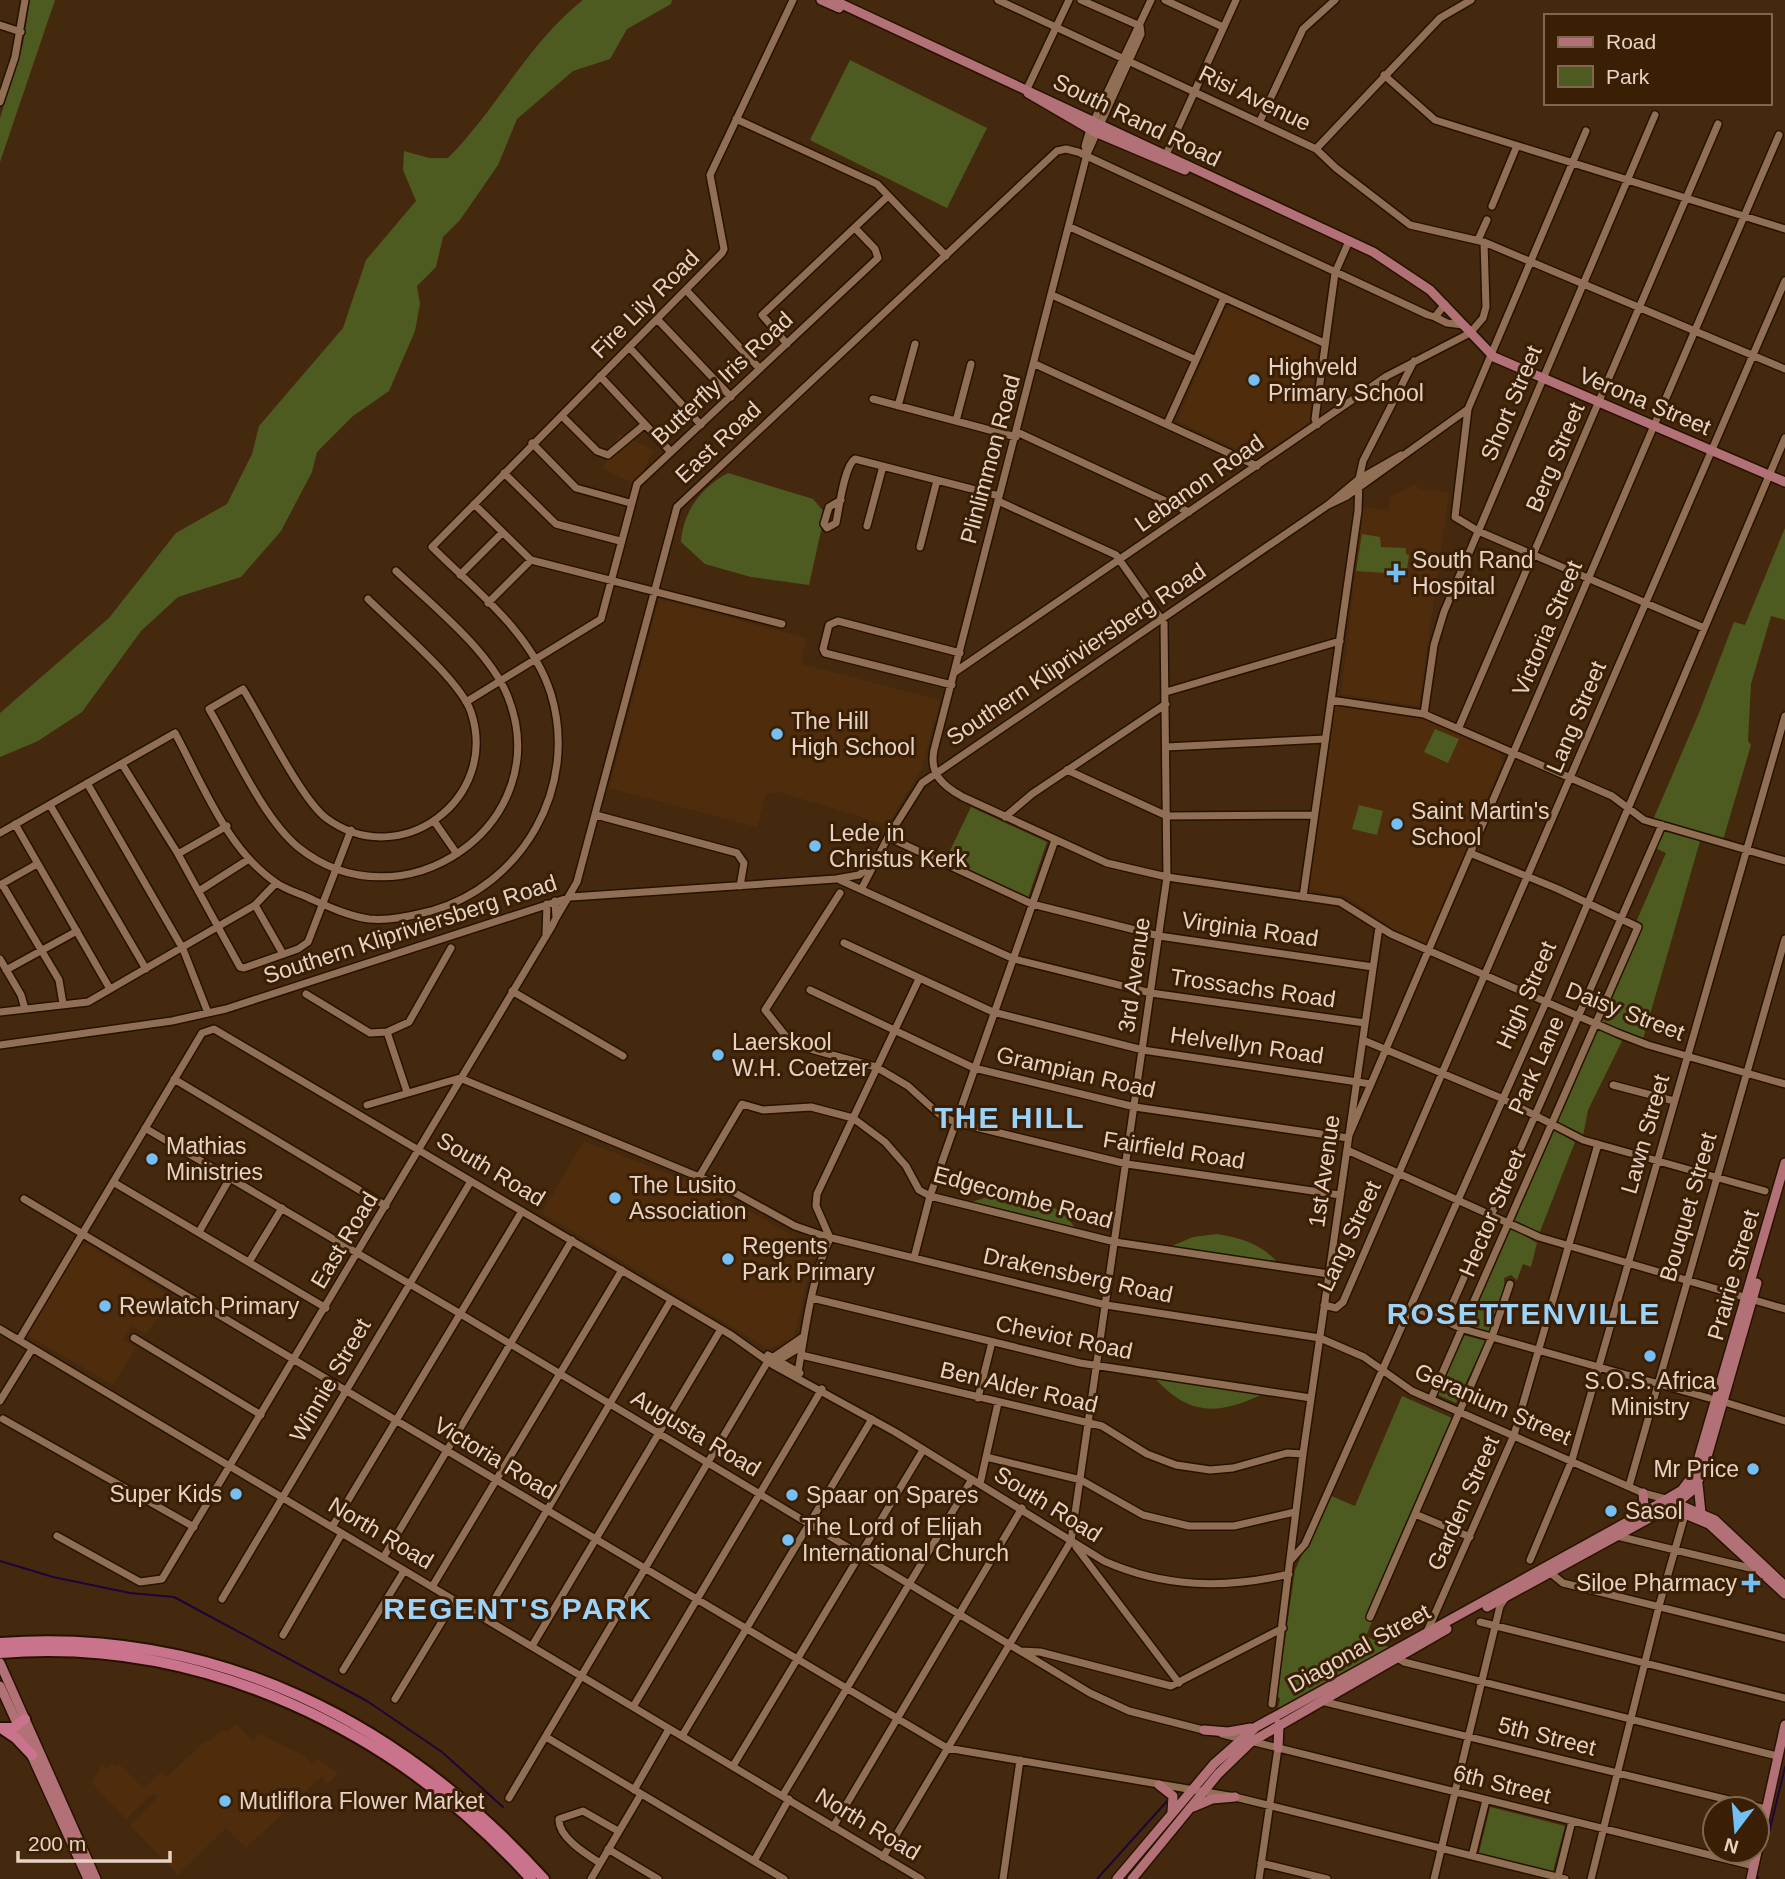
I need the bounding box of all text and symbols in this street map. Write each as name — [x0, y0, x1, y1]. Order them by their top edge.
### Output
legend — [1544, 14, 1771, 105]
text: Road — [1606, 30, 1656, 53]
street label: Risi Avenue — [1195, 60, 1315, 136]
text: Park — [1606, 65, 1650, 88]
street label: South Rand Road — [1049, 68, 1225, 172]
street label: Fire Lily Road — [586, 245, 704, 363]
street label: Butterfly Iris Road — [646, 306, 798, 450]
street label: Short Street — [1475, 341, 1547, 465]
place label: Highveld Primary School — [1268, 354, 1424, 406]
street label: Verona Street — [1575, 362, 1715, 441]
street label: Plinlimmon Road — [955, 372, 1025, 546]
marker: Highveld Primary School — [1246, 372, 1262, 388]
street label: East Road — [670, 396, 766, 488]
street label: Berg Street — [1520, 398, 1590, 516]
street label: Lebanon Road — [1130, 429, 1268, 537]
place label: South Rand Hospital — [1412, 547, 1533, 599]
street label: Victoria Street — [1507, 556, 1587, 699]
street label: Southern Klipriviersberg Road — [942, 557, 1210, 751]
marker: South Rand Hospital — [1386, 563, 1406, 583]
street label: Lang Street — [1541, 657, 1611, 777]
place label: The Hill High School — [791, 708, 915, 760]
marker: The Hill High School — [769, 726, 785, 742]
place label: Saint Martin's School — [1411, 798, 1550, 850]
marker: Saint Martin's School — [1389, 816, 1405, 832]
place label: Lede in Christus Kerk — [829, 820, 968, 872]
marker: Lede in Christus Kerk — [807, 838, 823, 854]
street label: Southern Klipriviersberg Road — [260, 869, 560, 989]
street label: Virginia Road — [1180, 907, 1320, 951]
street label: 3rd Avenue — [1113, 916, 1155, 1034]
street label: High Street — [1491, 937, 1562, 1053]
street label: Trossachs Road — [1169, 964, 1337, 1012]
street label: Daisy Street — [1562, 976, 1689, 1046]
street label: Park Lane — [1503, 1012, 1569, 1118]
street label: Helvellyn Road — [1169, 1021, 1325, 1069]
place label: Laerskool W.H. Coetzer — [732, 1029, 869, 1081]
street label: Grampian Road — [994, 1041, 1158, 1103]
marker: Laerskool W.H. Coetzer — [710, 1047, 726, 1063]
street label: Lawn Street — [1616, 1071, 1675, 1197]
district label: THE HILL — [935, 1101, 1086, 1134]
street label: 1st Avenue — [1303, 1113, 1345, 1229]
street label: Fairfield Road — [1101, 1126, 1247, 1174]
street label: South Road — [432, 1127, 550, 1211]
street label: Bouquet Street — [1654, 1129, 1722, 1284]
place label: Mathias Ministries — [166, 1133, 263, 1185]
street label: Hector Street — [1454, 1145, 1531, 1280]
marker: Mathias Ministries — [144, 1151, 160, 1167]
street label: Edgecombe Road — [931, 1161, 1115, 1233]
place label: The Lusito Association — [629, 1172, 747, 1224]
street label: Lang Street — [1312, 1176, 1386, 1295]
street label: East Road — [305, 1187, 383, 1293]
marker: The Lusito Association — [607, 1190, 623, 1206]
street label: Prairie Street — [1702, 1206, 1764, 1343]
place label: Regents Park Primary — [742, 1233, 875, 1285]
street label: Drakensberg Road — [981, 1242, 1175, 1308]
marker: Regents Park Primary — [720, 1251, 736, 1267]
place label: Rewlatch Primary — [119, 1293, 300, 1319]
district label: ROSETTENVILLE — [1387, 1297, 1661, 1330]
marker: Rewlatch Primary — [97, 1298, 113, 1314]
street label: Cheviot Road — [993, 1310, 1135, 1364]
street label: Winnie Street — [284, 1313, 376, 1446]
marker: S.O.S. Africa Ministry — [1642, 1348, 1658, 1364]
street label: Ben Alder Road — [938, 1356, 1100, 1418]
street label: Geranium Street — [1411, 1358, 1576, 1450]
place label: S.O.S. Africa Ministry — [1584, 1368, 1716, 1420]
street label: Augusta Road — [627, 1384, 765, 1482]
street label: Victoria Road — [429, 1411, 561, 1505]
street label: Garden Street — [1422, 1431, 1505, 1574]
place label: Mr Price — [1653, 1456, 1739, 1482]
street label: South Road — [990, 1461, 1106, 1547]
marker: Mr Price — [1745, 1461, 1761, 1477]
place label: Super Kids — [109, 1481, 222, 1507]
place label: Spaar on Spares — [806, 1482, 979, 1508]
marker: Super Kids — [228, 1486, 244, 1502]
marker: Spaar on Spares — [784, 1487, 800, 1503]
street label: North Road — [324, 1492, 438, 1574]
place label: Sasol — [1625, 1498, 1683, 1524]
marker: Sasol — [1603, 1503, 1619, 1519]
place label: The Lord of Elijah International Church — [802, 1514, 1009, 1566]
marker: The Lord of Elijah International Church — [780, 1532, 796, 1548]
place label: Siloe Pharmacy — [1576, 1570, 1737, 1596]
marker: Siloe Pharmacy — [1743, 1575, 1759, 1591]
district label: REGENT'S PARK — [383, 1592, 653, 1625]
street label: Diagonal Street — [1283, 1598, 1435, 1698]
street label: 5th Street — [1495, 1711, 1599, 1761]
street label: 6th Street — [1450, 1759, 1554, 1809]
street label: North Road — [811, 1783, 925, 1865]
place label: Mutliflora Flower Market — [239, 1788, 485, 1814]
marker: Mutliflora Flower Market — [217, 1793, 233, 1809]
north arrow — [1701, 1795, 1771, 1865]
scale bar — [18, 1820, 170, 1864]
text: 200 m — [28, 1832, 86, 1855]
text: N — [1722, 1834, 1741, 1858]

